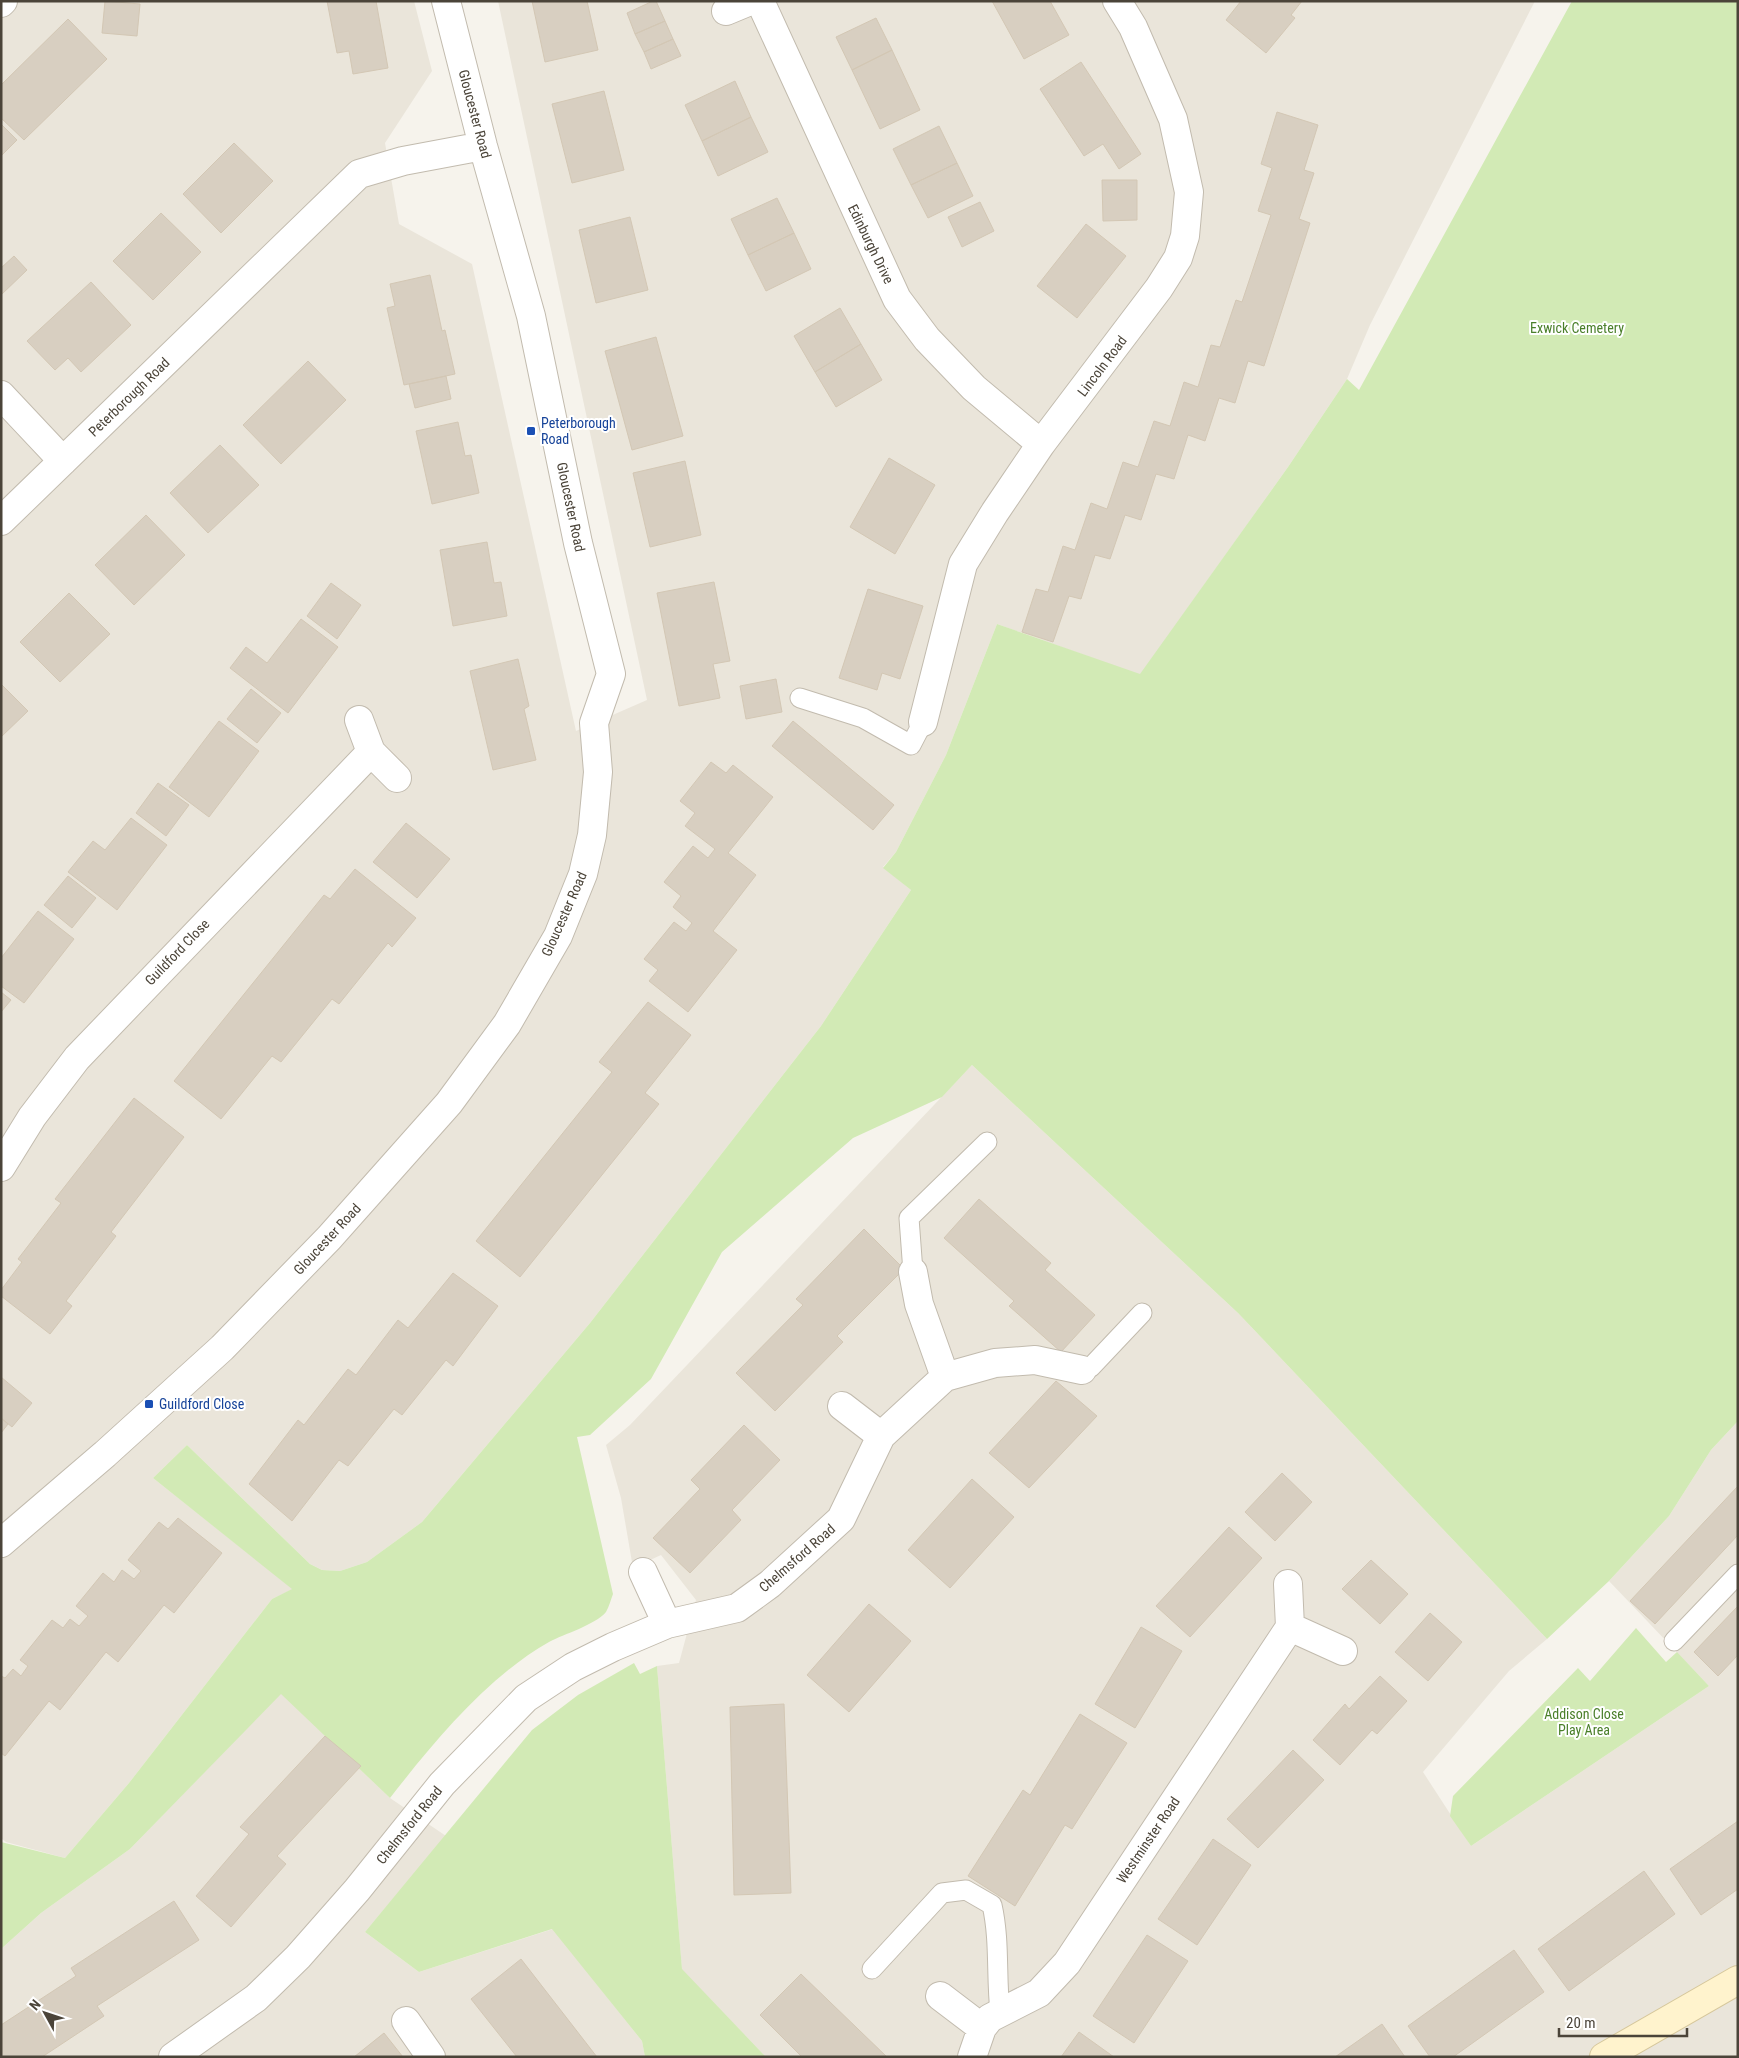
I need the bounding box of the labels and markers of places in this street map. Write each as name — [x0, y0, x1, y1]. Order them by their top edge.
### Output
place label: Peterborough Road — [541, 415, 616, 447]
marker: Peterborough Road — [525, 425, 537, 437]
place label: Guildford Close — [159, 1396, 245, 1412]
marker: Guildford Close — [143, 1398, 155, 1410]

